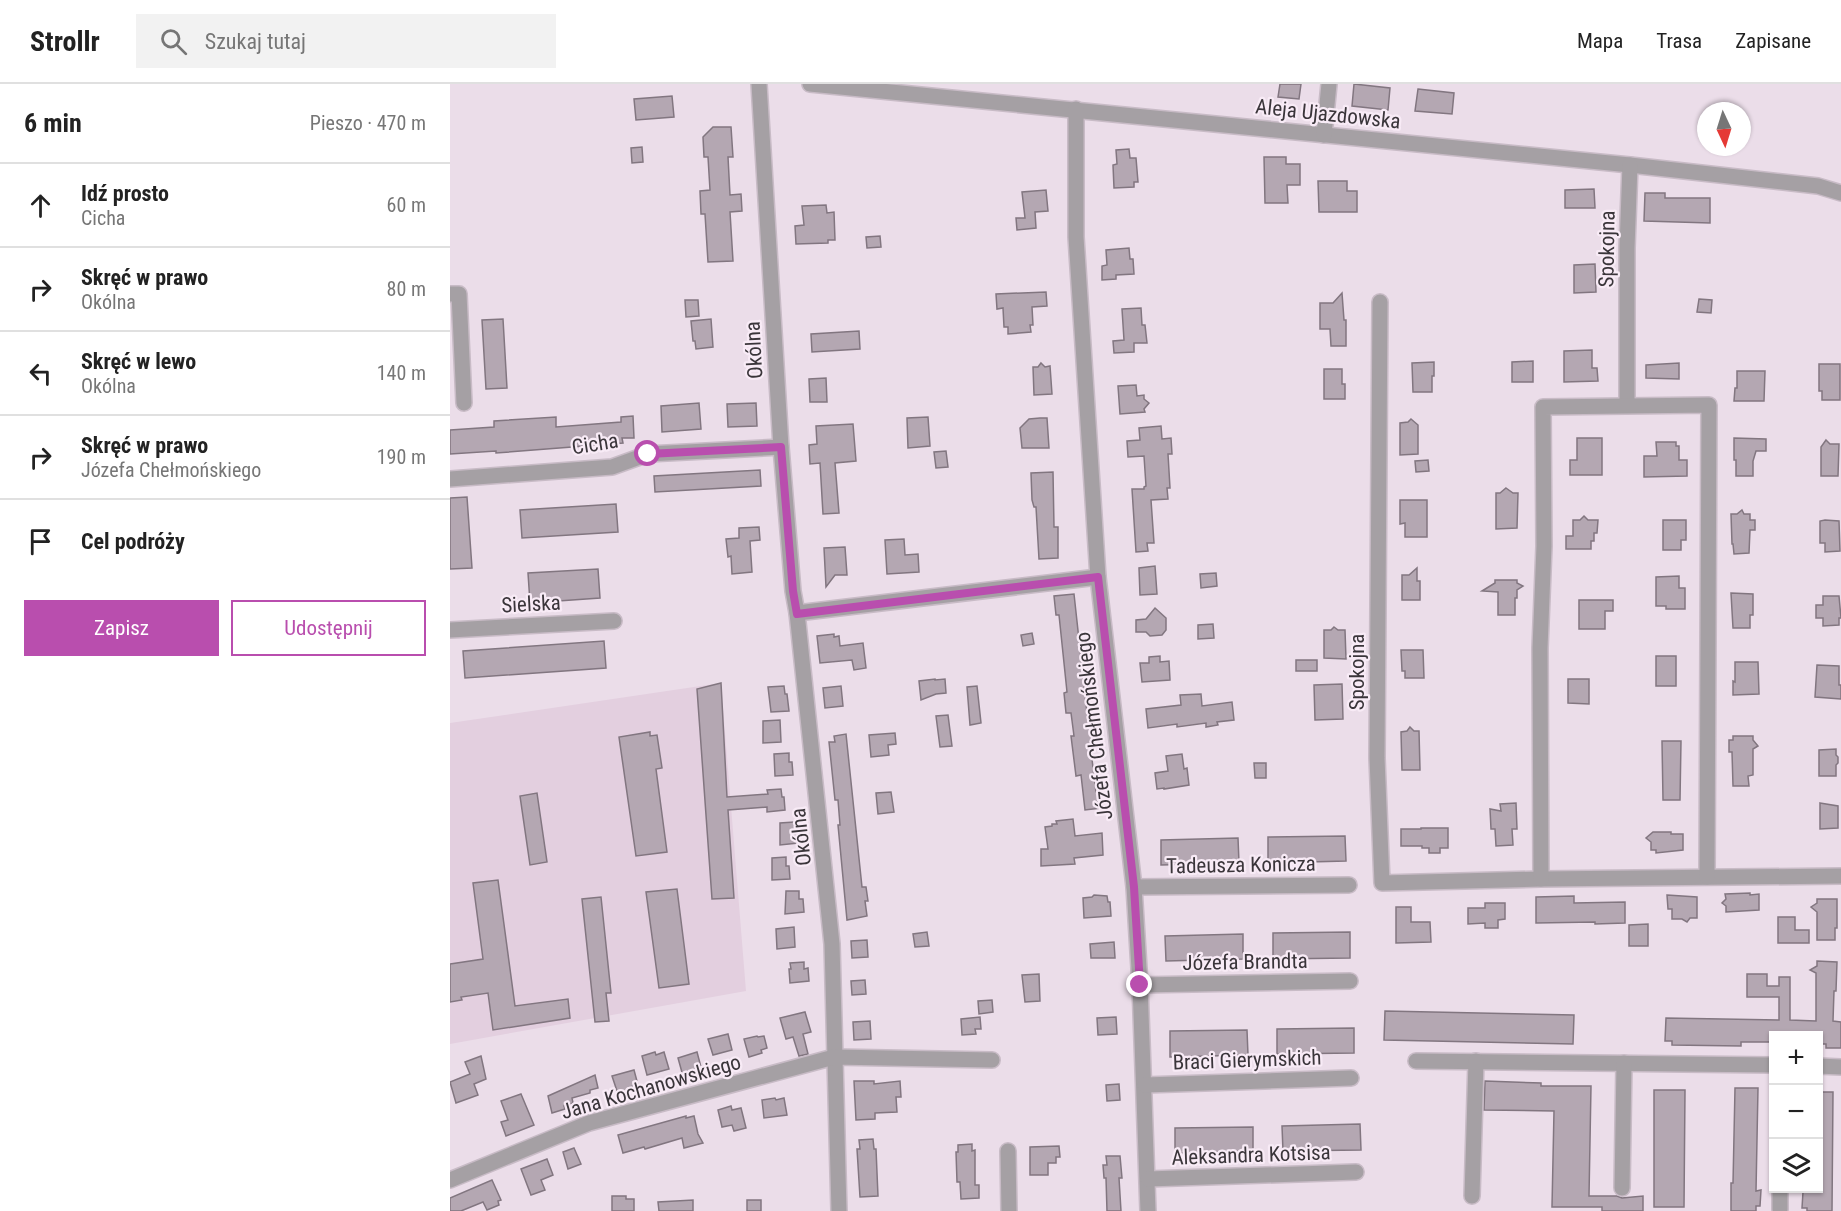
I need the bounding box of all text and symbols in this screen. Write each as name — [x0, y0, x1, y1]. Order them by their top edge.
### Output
search box — [136, 14, 556, 68]
text: Strollr — [30, 25, 100, 58]
icon: search — [157, 25, 190, 58]
text: Szukaj tutaj — [205, 29, 306, 54]
text: Mapa — [1577, 29, 1623, 53]
text: Trasa — [1656, 29, 1702, 53]
text: Zapisane — [1735, 29, 1811, 53]
street label: Aleja Ujazdowska — [1254, 94, 1402, 134]
north arrow — [1697, 102, 1751, 156]
text: 6 min — [24, 108, 82, 138]
text: Pieszo · 470 m — [310, 111, 426, 135]
text: Idź prosto — [81, 181, 169, 206]
icon: ahead — [24, 189, 57, 222]
text: 60 m — [387, 193, 426, 217]
text: Cicha — [81, 206, 125, 230]
street label: Spokojna — [1594, 210, 1620, 288]
text: Skręć w prawo — [81, 265, 208, 290]
icon: right — [24, 273, 57, 306]
text: 80 m — [387, 277, 426, 301]
text: Okólna — [81, 290, 136, 314]
street label: Okólna — [741, 321, 767, 379]
text: Skręć w lewo — [81, 349, 196, 374]
icon: left — [24, 357, 57, 390]
text: 140 m — [377, 361, 426, 385]
text: Okólna — [81, 374, 136, 398]
street label: Cicha — [570, 429, 620, 459]
text: Skręć w prawo — [81, 433, 208, 458]
route start — [634, 440, 660, 466]
icon: right — [24, 441, 57, 474]
text: 190 m — [377, 445, 426, 469]
text: Józefa Chełmońskiego — [81, 458, 261, 482]
icon: arrive — [24, 525, 57, 558]
text: Cel podróży — [81, 529, 185, 554]
street label: Sielska — [501, 590, 561, 618]
button: Zapisz — [24, 600, 219, 656]
button: Udostępnij — [231, 600, 426, 656]
street label: Józefa Chełmońskiego — [1071, 631, 1117, 821]
street label: Spokojna — [1345, 634, 1369, 710]
street label: Okólna — [786, 807, 816, 867]
street label: Tadeusza Konicza — [1166, 852, 1316, 878]
street label: Józefa Brandta — [1182, 949, 1308, 975]
route end — [1126, 971, 1152, 997]
map controls — [1769, 1031, 1823, 1193]
button: + — [1769, 1031, 1823, 1085]
street label: Braci Gierymskich — [1172, 1045, 1322, 1075]
street label: Jana Kochanowskiego — [558, 1050, 744, 1124]
button: − — [1769, 1085, 1823, 1139]
button: layers — [1769, 1139, 1823, 1193]
street label: Aleksandra Kotsisa — [1171, 1140, 1331, 1170]

